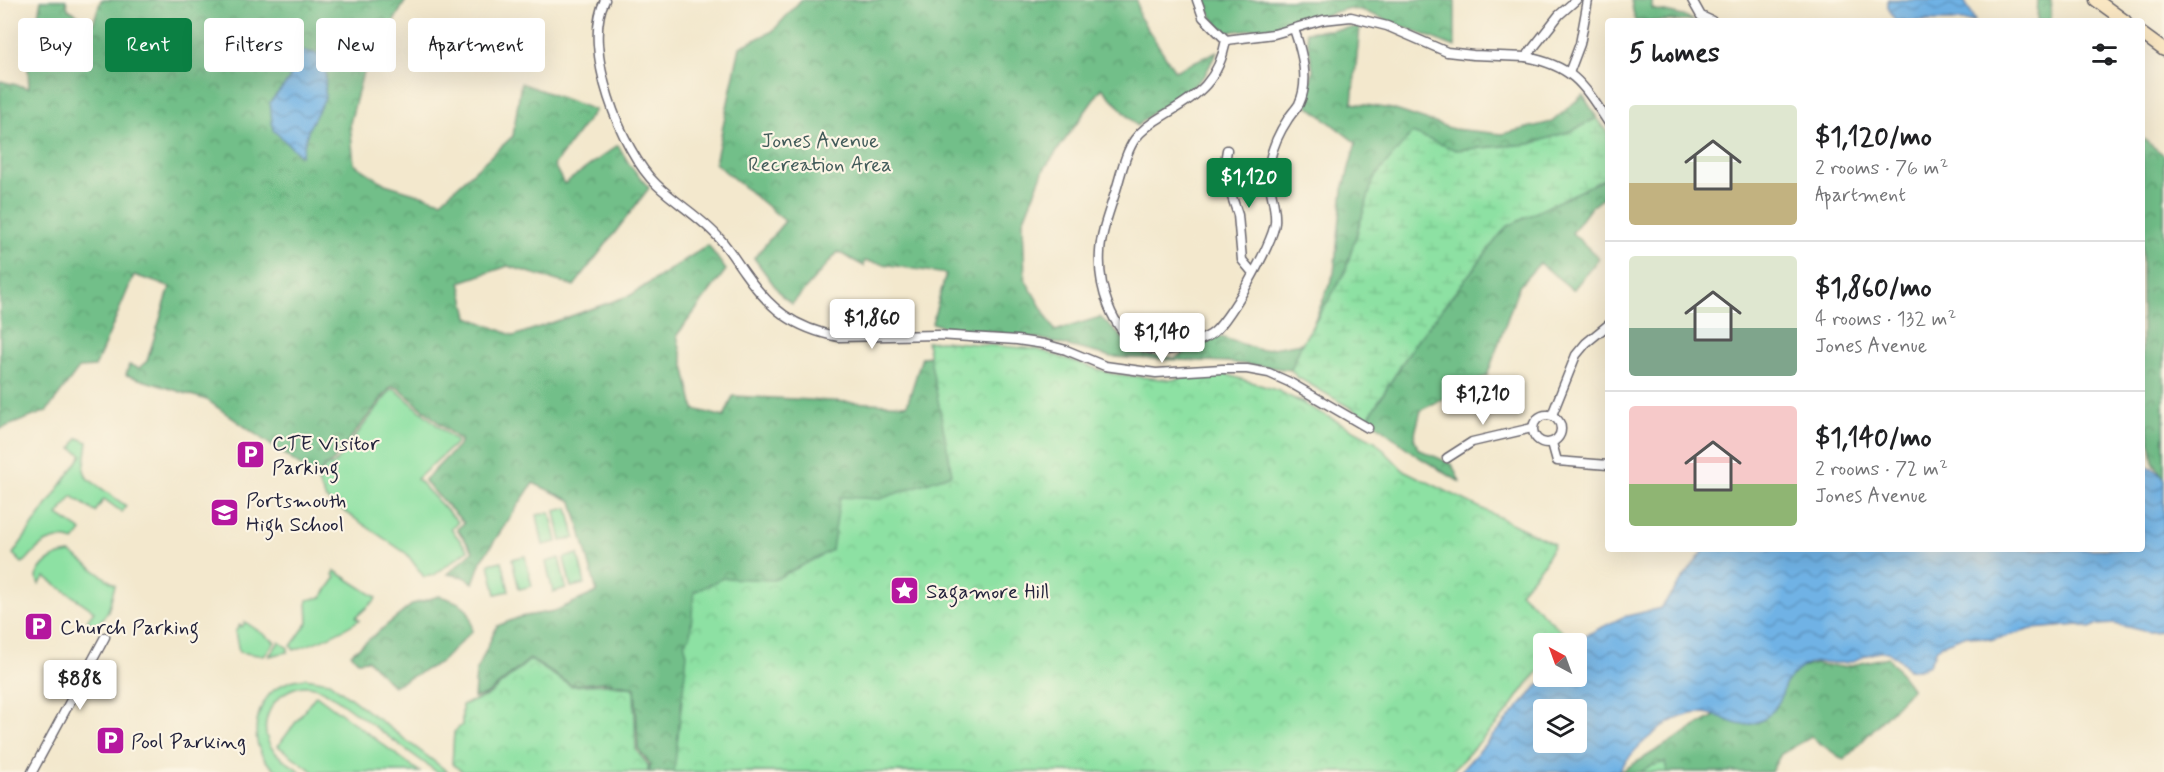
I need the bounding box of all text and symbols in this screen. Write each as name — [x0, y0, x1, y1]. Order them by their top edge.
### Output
chip: Buy — [18, 18, 93, 72]
chip: Rent — [105, 18, 192, 72]
chip: Filters — [204, 18, 304, 72]
chip: New — [316, 18, 396, 72]
chip: Apartment — [408, 18, 545, 72]
text: 5 homes — [1629, 37, 1720, 71]
icon: filters — [2088, 38, 2121, 71]
text: $1,120/mo — [1815, 121, 1932, 155]
park label: Jones Avenue Recreation Area — [748, 127, 892, 179]
icon: home — [1677, 129, 1749, 201]
text: 2 rooms · 76 m² — [1815, 155, 1948, 182]
pin: $1,120 — [1200, 158, 1298, 209]
text: $1,120 — [1221, 164, 1277, 191]
text: Apartment — [1815, 182, 1906, 209]
text: $1,860/mo — [1815, 272, 1932, 306]
icon: home — [1677, 280, 1749, 352]
pin: $1,860 — [823, 299, 921, 350]
text: $1,860 — [844, 305, 900, 332]
text: 4 rooms · 132 m² — [1815, 306, 1956, 333]
pin: $1,140 — [1113, 313, 1211, 364]
text: $1,140 — [1134, 319, 1190, 346]
text: Jones Avenue — [1815, 333, 1927, 360]
pin: $1,210 — [1434, 375, 1532, 426]
text: $1,210 — [1456, 381, 1510, 408]
text: $1,140/mo — [1815, 422, 1932, 456]
place label: CTE Visitor Parking — [272, 430, 380, 484]
icon: home — [1677, 430, 1749, 502]
parking icon: CTE Visitor Parking — [235, 439, 267, 471]
text: 2 rooms · 72 m² — [1815, 456, 1948, 483]
text: Jones Avenue — [1815, 483, 1927, 510]
place label: Portsmouth High School — [246, 487, 346, 541]
school or university icon: Portsmouth High School — [209, 496, 241, 528]
place icon: Sagamore Hill — [889, 575, 921, 607]
place label: Sagamore Hill — [926, 578, 1050, 608]
parking icon: Church Parking — [23, 611, 55, 643]
place label: Church Parking — [60, 614, 199, 644]
north arrow — [1533, 633, 1587, 687]
map controls — [1533, 633, 1587, 753]
pin: $888 — [44, 660, 116, 711]
text: $888 — [58, 666, 102, 693]
button: layers — [1533, 699, 1587, 753]
parking icon: Pool Parking — [94, 725, 126, 757]
place label: Pool Parking — [131, 728, 246, 756]

